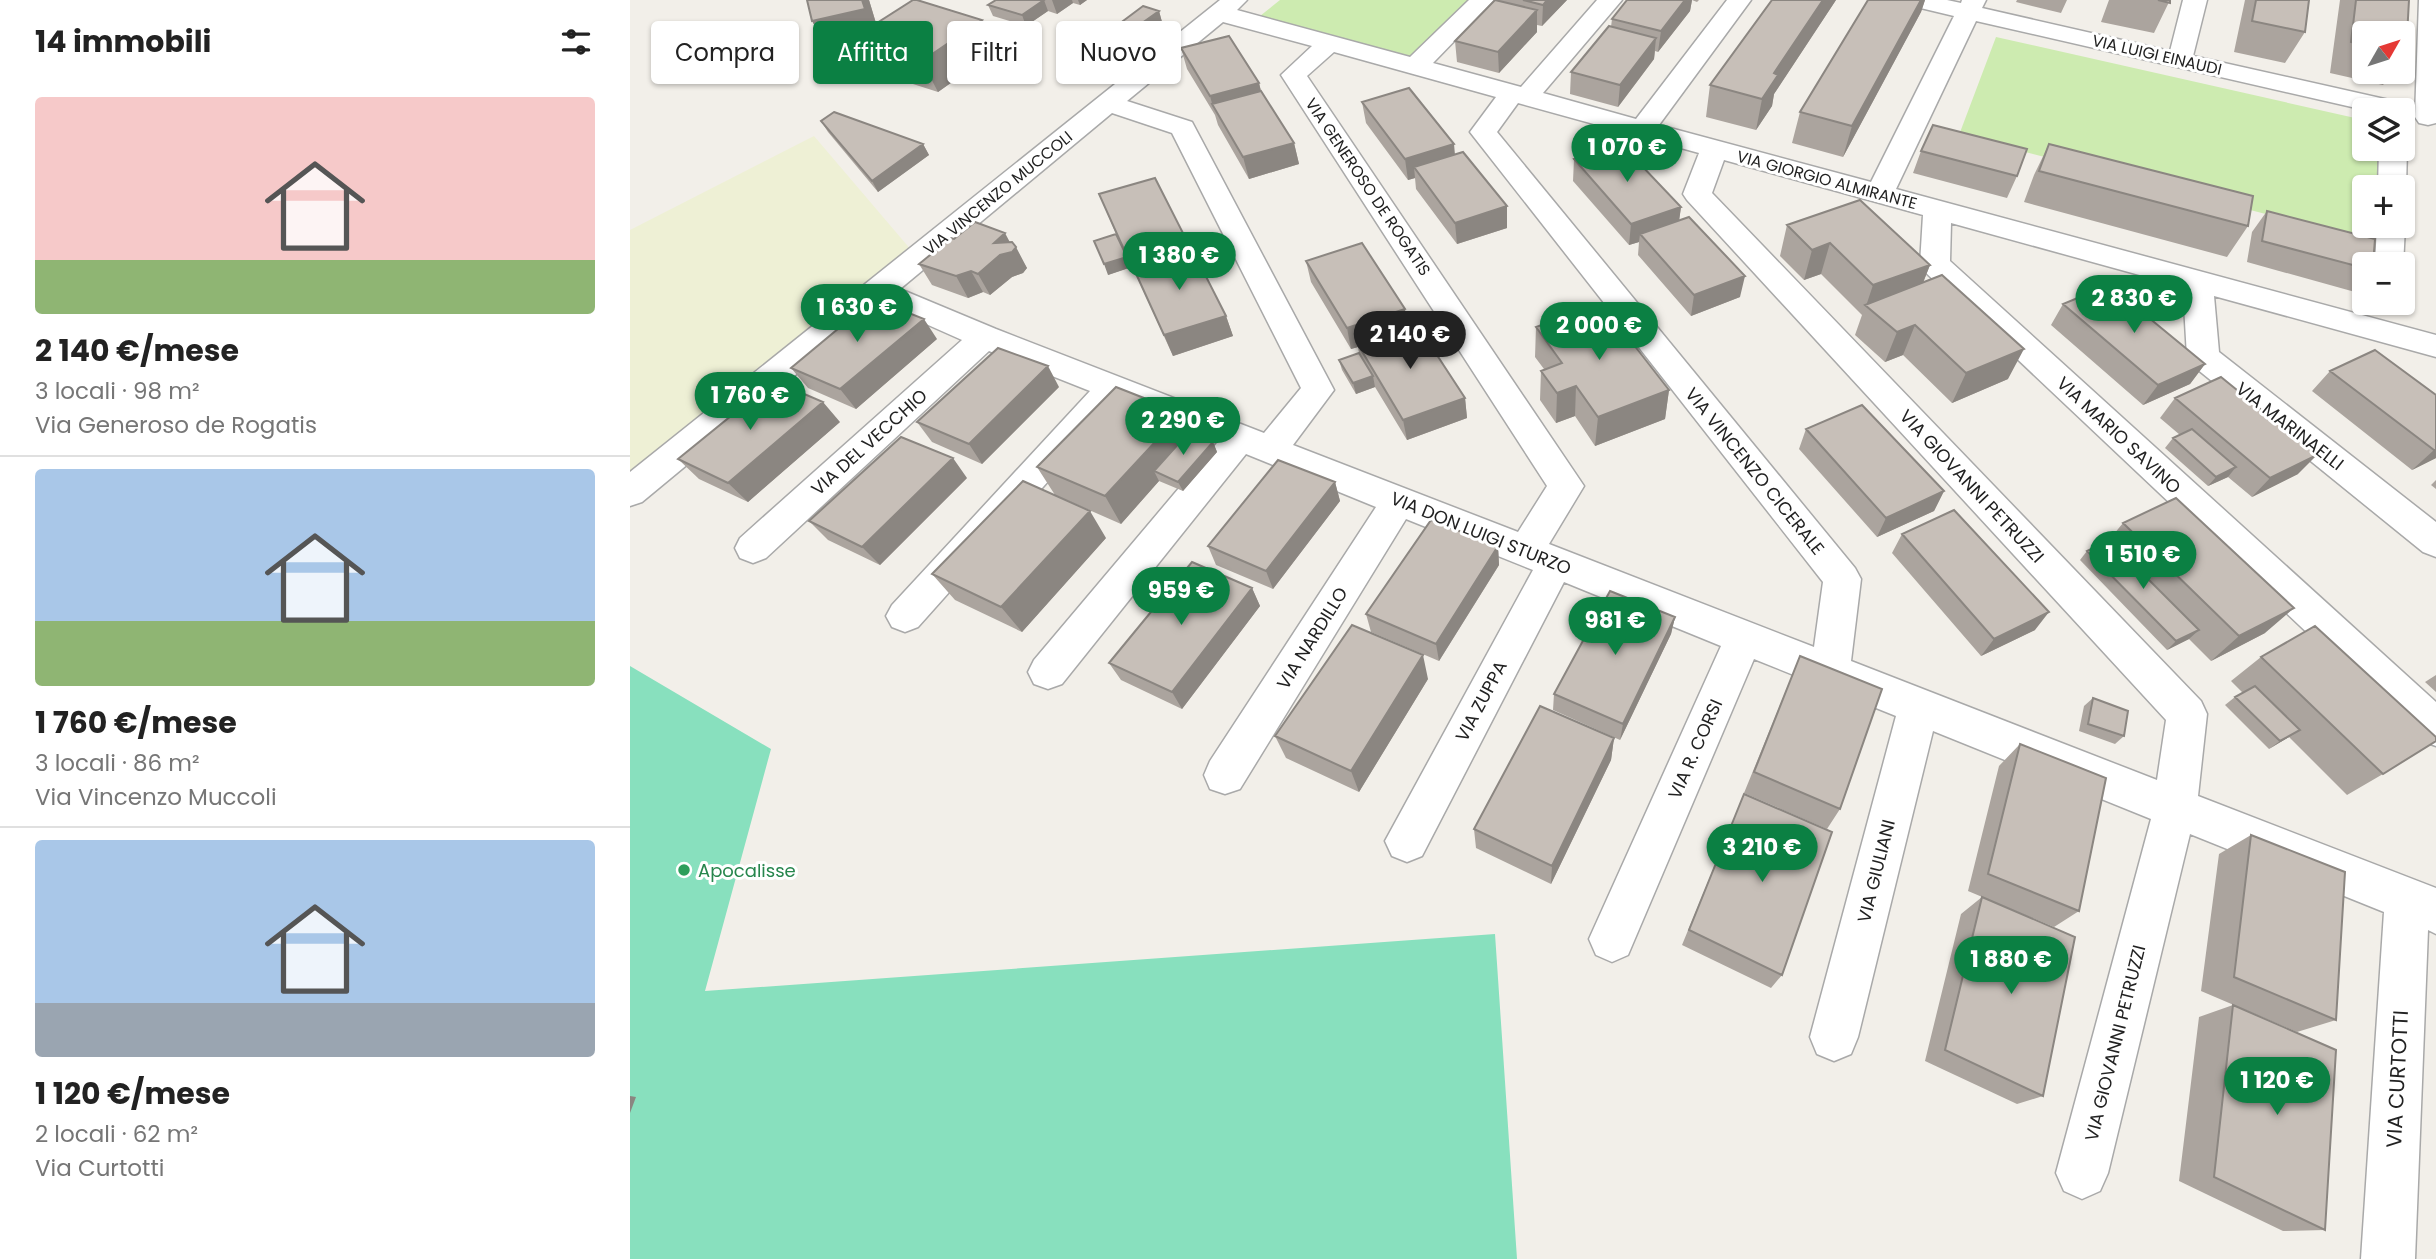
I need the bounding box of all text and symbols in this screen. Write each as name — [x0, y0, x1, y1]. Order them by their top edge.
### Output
text: 14 immobili — [35, 20, 211, 63]
chip: Compra — [651, 21, 799, 84]
chip: Affitta — [813, 21, 933, 84]
chip: Filtri — [947, 21, 1042, 84]
chip: Nuovo — [1056, 21, 1181, 84]
north arrow — [2352, 21, 2415, 84]
map controls — [2352, 21, 2415, 315]
icon: filters — [557, 23, 595, 61]
street label: VIA LUIGI EINAUDI — [2090, 29, 2224, 81]
street label: VIA GENEROSO DE ROGATIS — [1300, 94, 1436, 280]
button: layers — [2352, 98, 2415, 161]
pin: 1 070 € — [1562, 124, 1692, 184]
street label: VIA VINCENZO MUCCOLI — [919, 126, 1077, 260]
text: 1 070 € — [1587, 131, 1667, 163]
icon: home — [252, 143, 378, 269]
street label: VIA GIORGIO ALMIRANTE — [1734, 145, 1920, 215]
button: + — [2352, 175, 2415, 238]
pin: 1 380 € — [1114, 232, 1244, 292]
text: 1 380 € — [1139, 239, 1219, 271]
button: − — [2352, 252, 2415, 315]
pin: 2 830 € — [2069, 276, 2199, 335]
text: 2 830 € — [2091, 282, 2177, 314]
pin: 1 630 € — [792, 284, 922, 344]
text: 1 630 € — [817, 291, 897, 323]
pin: 2 000 € — [1534, 302, 1664, 362]
text: 2 000 € — [1556, 309, 1642, 341]
pin: 2 140 € — [1345, 312, 1475, 371]
text: 2 140 € — [1370, 318, 1450, 350]
text: 2 140 €/mese — [35, 329, 239, 372]
street label: VIA MARIO SAVINO — [2051, 371, 2187, 499]
pin: 1 760 € — [685, 372, 815, 432]
text: 3 locali · 98 m² — [35, 375, 199, 407]
street label: VIA MARINAELLI — [2231, 376, 2349, 476]
text: 1 760 € — [711, 379, 789, 411]
street label: VIA VINCENZO CICERALE — [1680, 382, 1830, 560]
street label: VIA DEL VECCHIO — [806, 383, 932, 501]
pin: 2 290 € — [1118, 398, 1248, 457]
text: 2 290 € — [1141, 404, 1225, 436]
street label: VIA GIOVANNI PETRUZZI — [1894, 404, 2050, 568]
text: Via Generoso de Rogatis — [35, 409, 317, 441]
street label: VIA DON LUIGI STURZO — [1387, 485, 1575, 581]
icon: home — [252, 515, 378, 641]
pin: 1 510 € — [2078, 532, 2208, 591]
text: 1 510 € — [2105, 538, 2181, 570]
pin: 959 € — [1132, 568, 1230, 627]
text: 959 € — [1148, 574, 1214, 606]
street label: VIA NARDILLO — [1271, 582, 1353, 694]
pin: 981 € — [1566, 598, 1664, 657]
text: 981 € — [1585, 604, 1645, 636]
street label: VIA ZUPPA — [1449, 656, 1513, 746]
street label: VIA R. CORSI — [1662, 695, 1728, 803]
text: 1 760 €/mese — [35, 701, 237, 744]
text: 3 locali · 86 m² — [35, 747, 200, 779]
text: Via Vincenzo Muccoli — [35, 781, 277, 813]
street label: VIA GIULIANI — [1851, 817, 1901, 925]
pin: 3 210 € — [1697, 824, 1827, 884]
text: 3 210 € — [1723, 831, 1801, 863]
place label: Apocalisse — [698, 858, 796, 883]
marker: Apocalisse — [676, 862, 692, 878]
icon: home — [252, 886, 378, 1012]
pin: 1 880 € — [1946, 936, 2076, 996]
street label: VIA GIOVANNI PETRUZZI — [2079, 942, 2151, 1144]
text: 1 880 € — [1970, 943, 2052, 975]
street label: VIA CURTOTTI — [2379, 1009, 2415, 1149]
pin: 1 120 € — [2212, 1058, 2342, 1117]
text: 1 120 € — [2240, 1064, 2314, 1096]
text: 1 120 €/mese — [35, 1072, 230, 1115]
text: 2 locali · 62 m² — [35, 1118, 198, 1150]
text: Via Curtotti — [35, 1152, 164, 1184]

